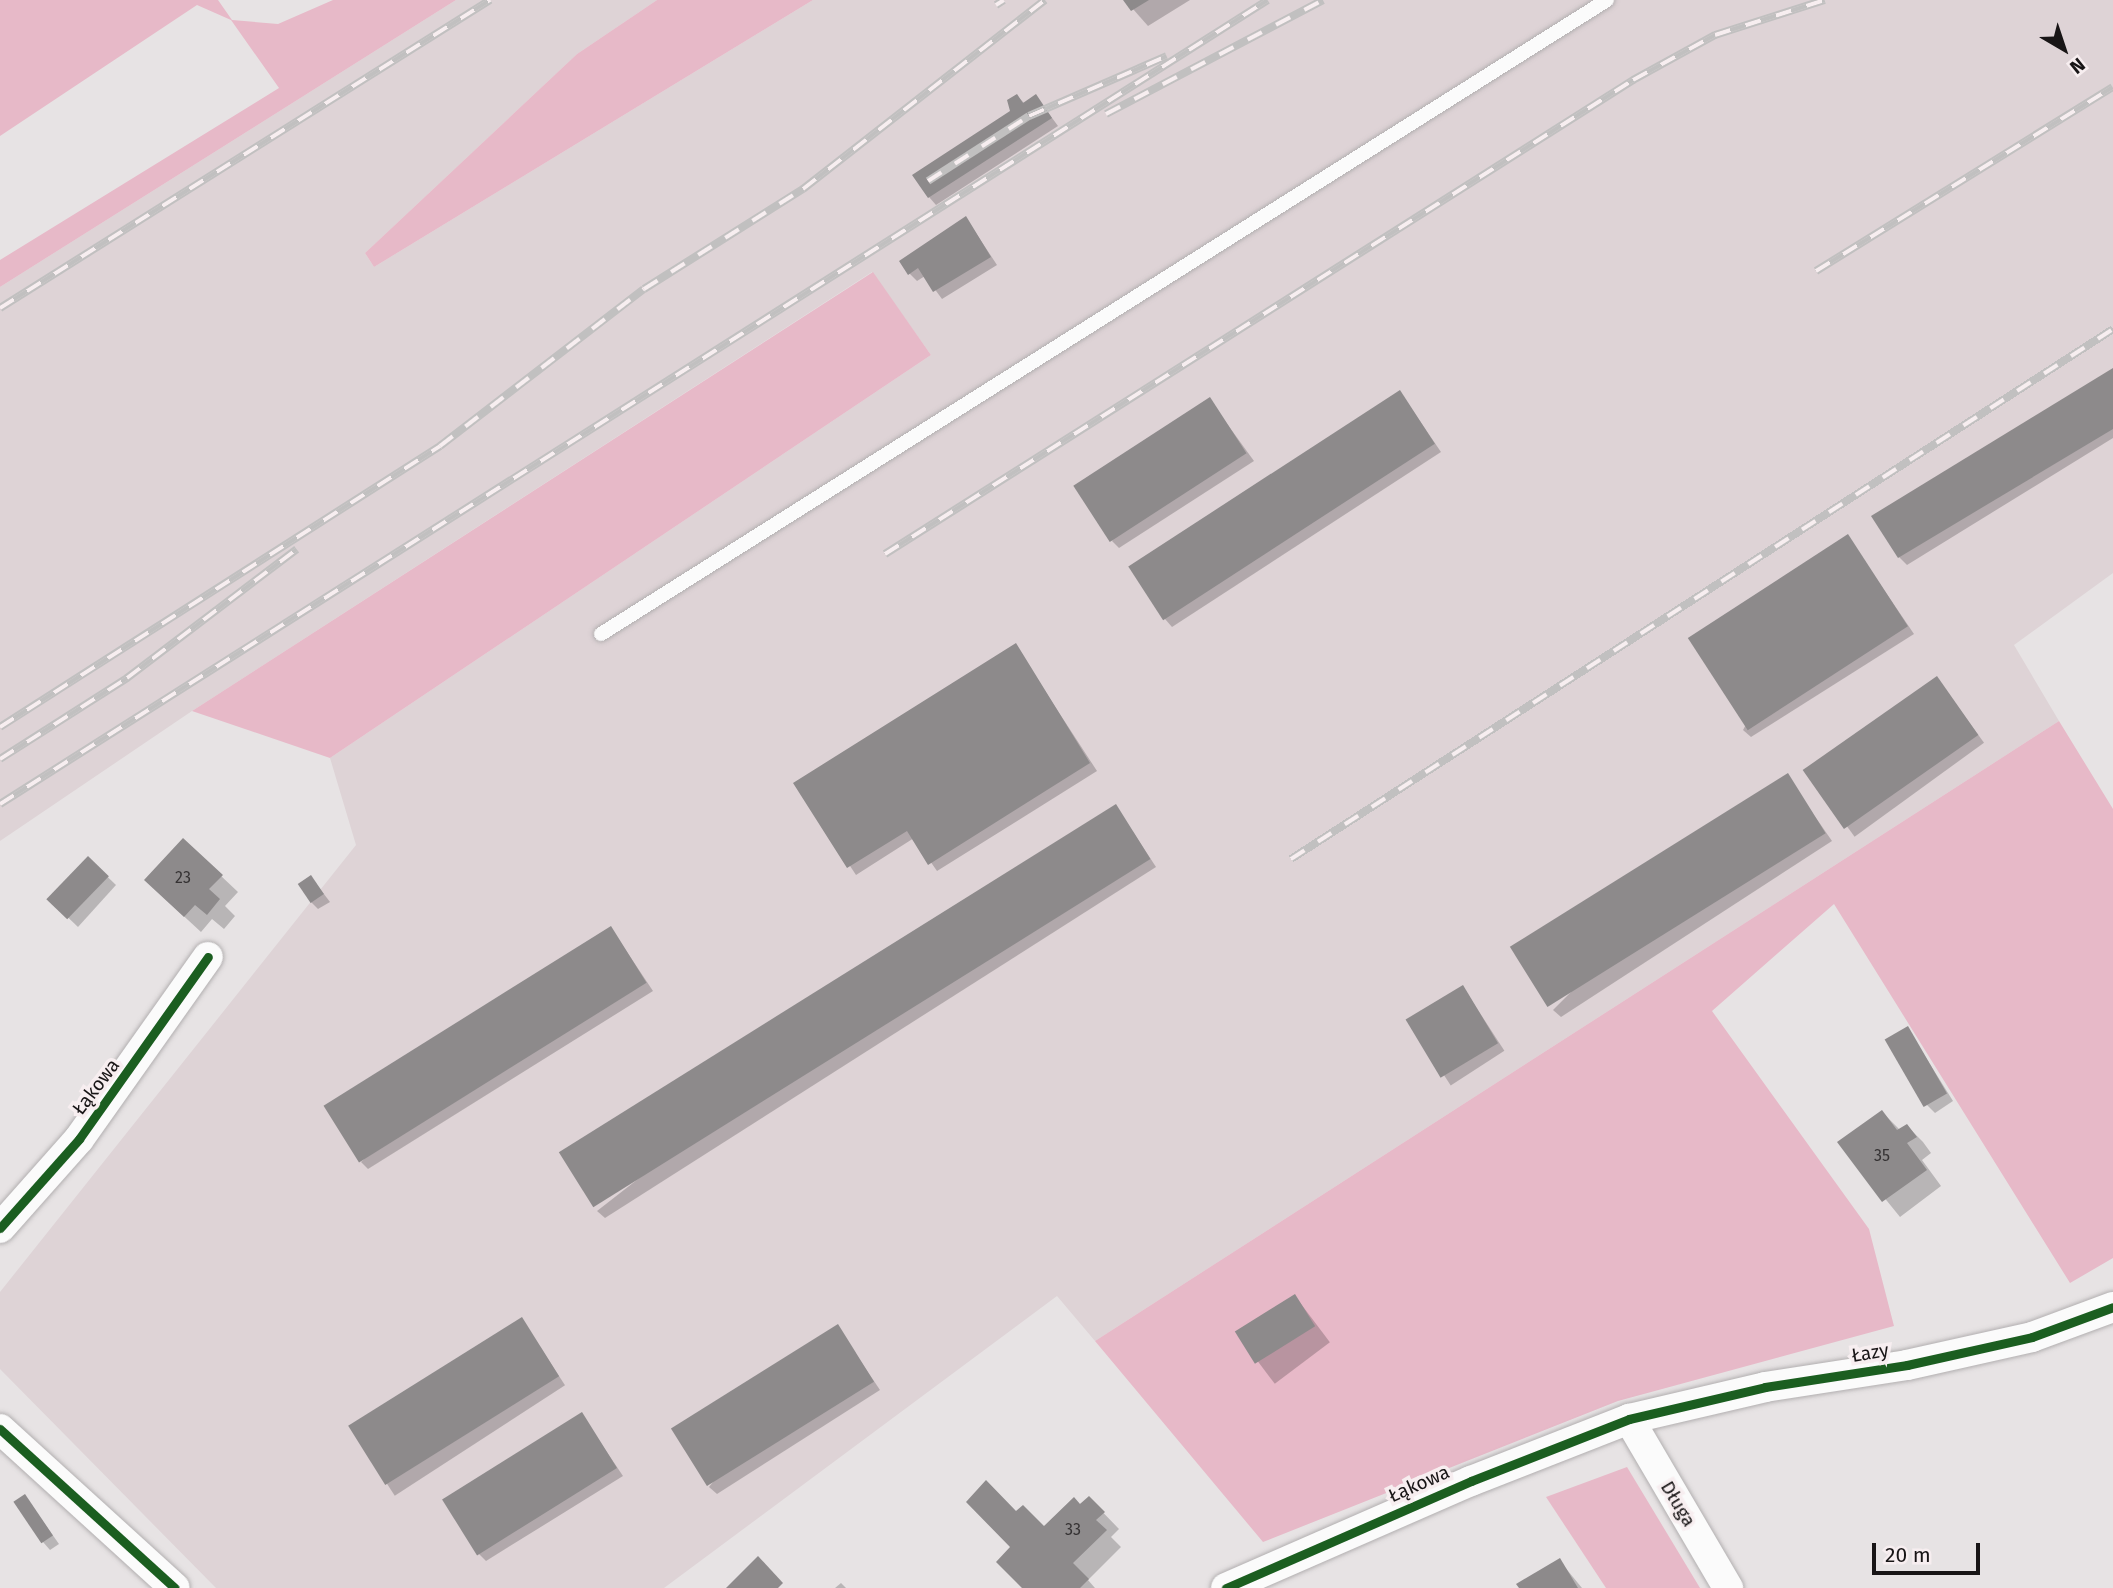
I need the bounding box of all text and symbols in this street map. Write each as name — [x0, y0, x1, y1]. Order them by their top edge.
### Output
north arrow — [2029, 14, 2099, 84]
text: N — [2065, 53, 2090, 79]
house number: 23 — [175, 868, 191, 888]
street label: Łąkowa — [68, 1054, 124, 1120]
house number: 35 — [1874, 1146, 1890, 1166]
street label: Łazy — [1850, 1339, 1890, 1367]
street label: Łąkowa — [1385, 1461, 1453, 1507]
street label: Długa — [1656, 1477, 1700, 1531]
house number: 33 — [1065, 1520, 1081, 1540]
scale bar — [1875, 1528, 1983, 1572]
text: 20 m — [1885, 1542, 1931, 1568]

